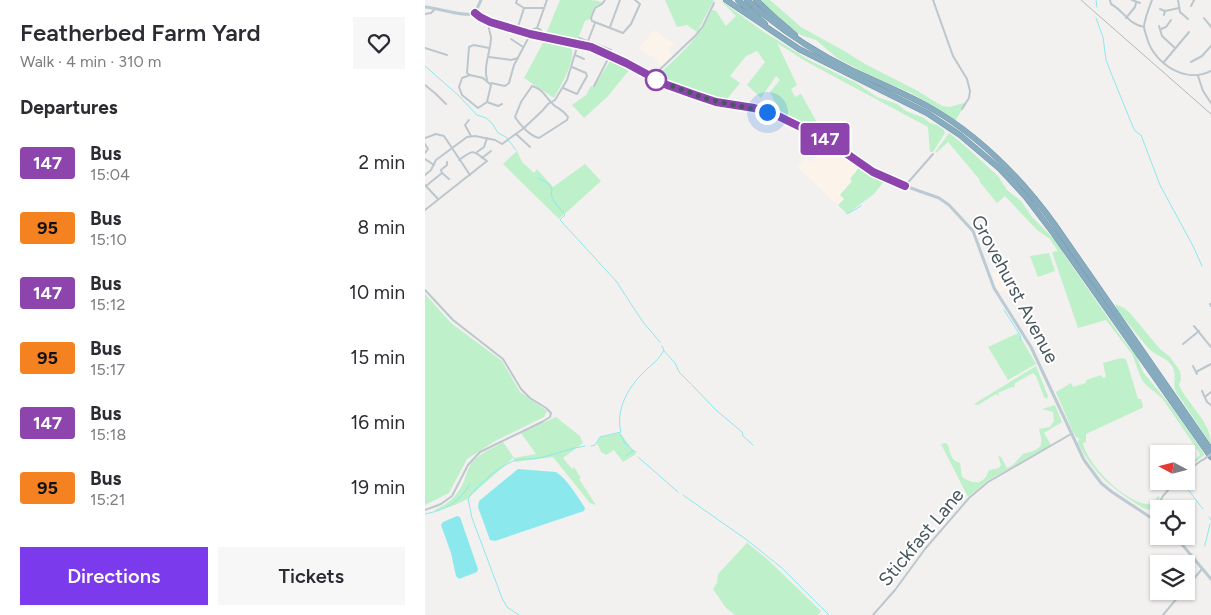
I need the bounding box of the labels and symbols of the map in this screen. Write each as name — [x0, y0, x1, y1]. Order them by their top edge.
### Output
unlabelled marker — [645, 69, 667, 91]
your location — [755, 100, 780, 125]
line badge: 147 — [796, 123, 854, 155]
street label: Grovehurst Avenue — [966, 211, 1064, 367]
north arrow — [1150, 445, 1195, 490]
street label: Stickfast Lane — [873, 483, 969, 591]

